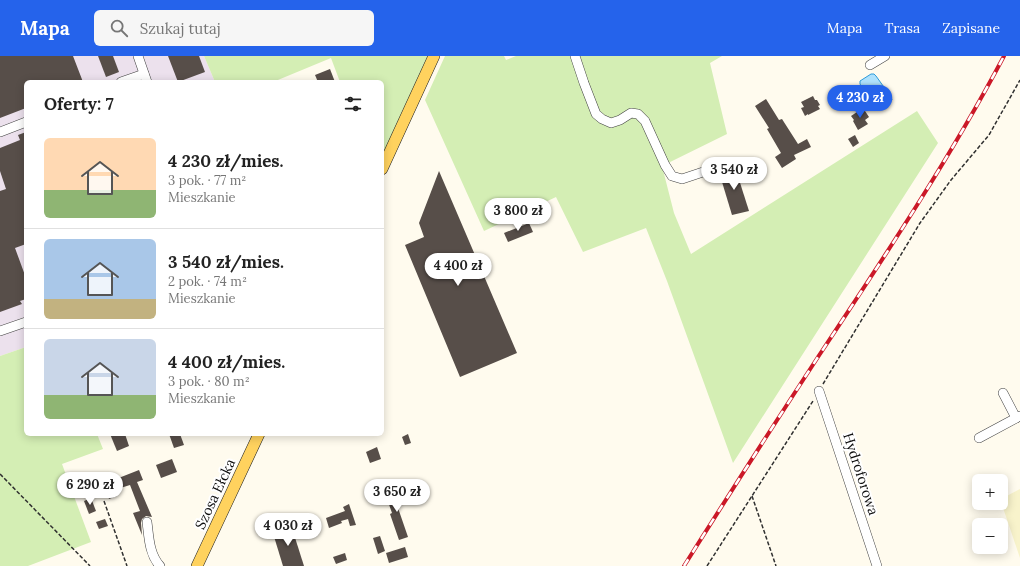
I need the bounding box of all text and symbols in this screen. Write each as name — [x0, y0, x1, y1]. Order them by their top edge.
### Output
search box — [94, 10, 374, 46]
text: Mapa — [20, 16, 70, 40]
icon: search — [108, 17, 130, 39]
text: Szukaj tutaj — [140, 19, 221, 38]
text: Mapa — [827, 19, 862, 37]
text: Trasa — [884, 19, 920, 37]
text: Zapisane — [942, 19, 1000, 37]
pin: 4 230 zł — [819, 85, 901, 119]
text: 4 230 zł — [836, 89, 884, 106]
text: Oferty: 7 — [44, 93, 114, 115]
icon: filters — [342, 93, 364, 115]
text: 4 230 zł/mies. — [168, 150, 284, 172]
icon: home — [76, 154, 124, 202]
pin: 3 540 zł — [693, 157, 775, 191]
text: 3 540 zł — [710, 161, 758, 178]
text: 3 pok. · 77 m² — [168, 172, 246, 189]
text: Mieszkanie — [168, 189, 236, 206]
pin: 3 800 zł — [477, 198, 559, 232]
text: 3 800 zł — [493, 202, 543, 219]
text: 3 540 zł/mies. — [168, 251, 284, 273]
pin: 4 400 zł — [417, 253, 499, 287]
icon: home — [76, 255, 124, 303]
text: 4 400 zł — [434, 257, 482, 274]
text: 2 pok. · 74 m² — [168, 273, 247, 290]
text: Mieszkanie — [168, 290, 236, 307]
text: 4 400 zł/mies. — [168, 351, 285, 373]
icon: home — [76, 355, 124, 403]
text: 3 pok. · 80 m² — [168, 373, 250, 390]
text: Mieszkanie — [168, 390, 236, 407]
street label: Hydroforowa — [839, 431, 883, 517]
street label: Szosa Ełcka — [191, 456, 239, 532]
pin: 6 290 zł — [49, 472, 131, 506]
map controls — [972, 474, 1008, 554]
button: + — [972, 474, 1008, 510]
text: 6 290 zł — [66, 476, 114, 493]
pin: 3 650 zł — [356, 479, 438, 513]
text: 3 650 zł — [373, 483, 421, 500]
pin: 4 030 zł — [247, 513, 329, 547]
text: 4 030 zł — [264, 517, 312, 534]
button: − — [972, 518, 1008, 554]

